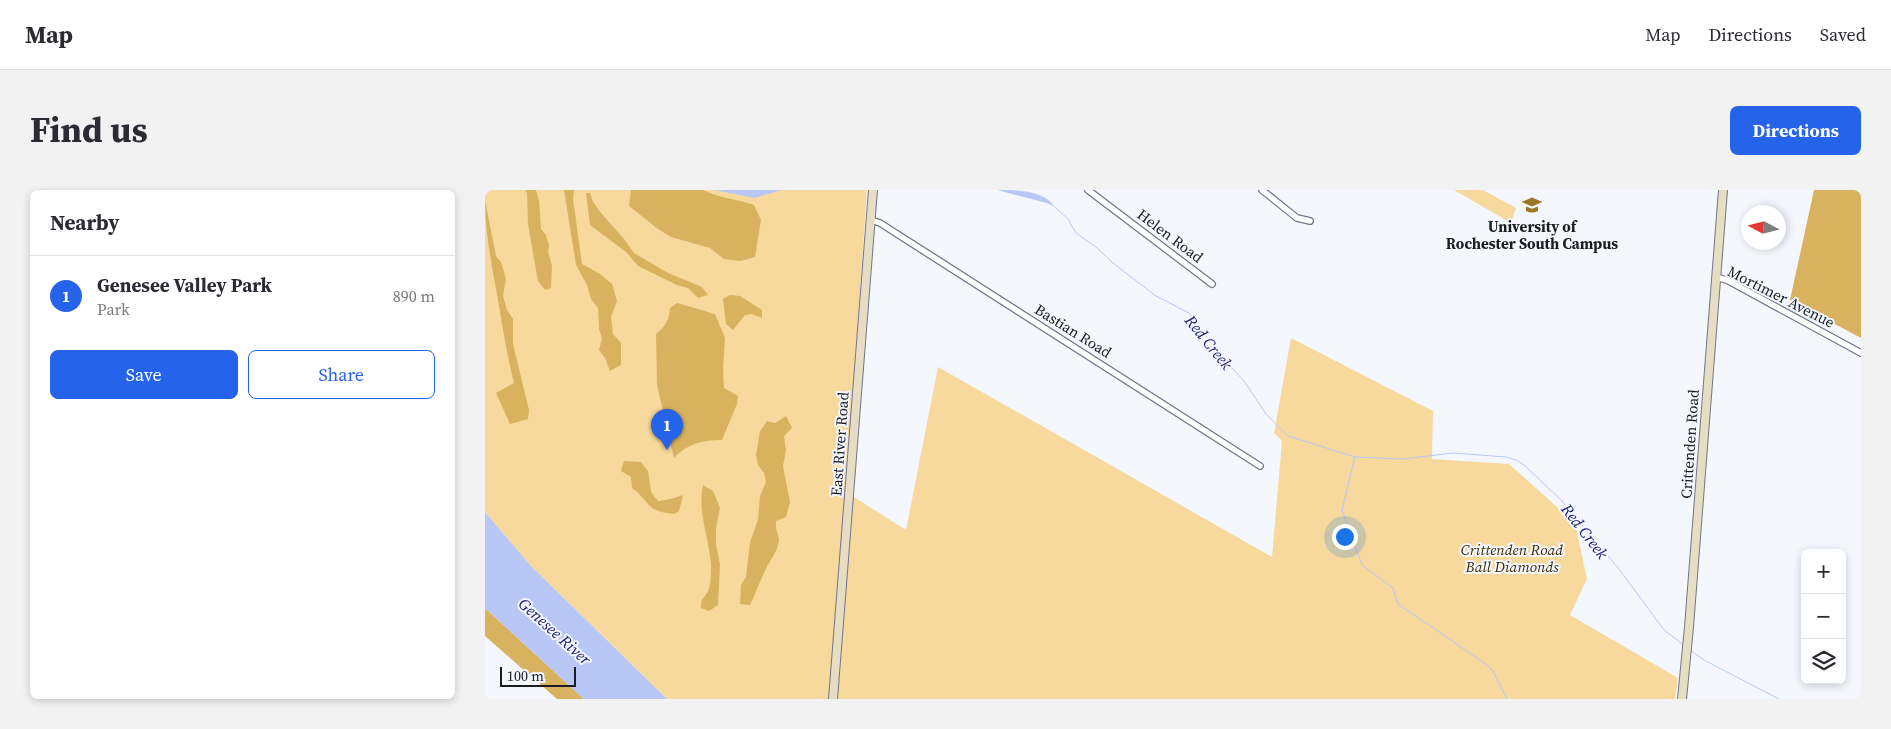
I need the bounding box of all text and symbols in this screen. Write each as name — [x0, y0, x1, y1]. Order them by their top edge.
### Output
text: Map — [25, 18, 73, 51]
text: Map — [1645, 22, 1681, 47]
text: Directions — [1709, 22, 1792, 47]
text: Saved — [1820, 22, 1866, 47]
text: Find us — [30, 106, 148, 154]
button: Directions — [1730, 106, 1861, 155]
school or university icon: University of Rochester South Campus — [1521, 194, 1543, 216]
street label: Helen Road — [1133, 204, 1208, 268]
north arrow — [1741, 205, 1786, 250]
text: Nearby — [50, 208, 120, 237]
place label: University of Rochester South Campus — [1446, 216, 1618, 254]
street label: Mortimer Avenue — [1724, 260, 1839, 333]
text: Genesee Valley Park — [97, 272, 272, 298]
text: 1 — [62, 285, 70, 307]
text: 890 m — [393, 285, 435, 307]
text: Park — [97, 298, 130, 320]
street label: Bastian Road — [1031, 299, 1116, 363]
water label: Red Creek — [1179, 309, 1238, 374]
button: Save — [50, 350, 238, 399]
button: Share — [248, 350, 435, 399]
street label: Crittenden Road — [1675, 388, 1704, 499]
street label: East River Road — [825, 391, 854, 497]
pin: 1 — [651, 409, 683, 450]
water label: Red Creek — [1556, 498, 1614, 564]
your location — [1332, 524, 1358, 550]
park label: Crittenden Road Ball Diamonds — [1461, 539, 1563, 577]
map controls — [1801, 549, 1846, 684]
button: + — [1801, 549, 1846, 594]
water label: Genesee River — [514, 593, 596, 670]
button: − — [1801, 594, 1846, 639]
button: layers — [1801, 639, 1846, 684]
scale bar — [500, 664, 576, 687]
text: 100 m — [507, 666, 544, 686]

